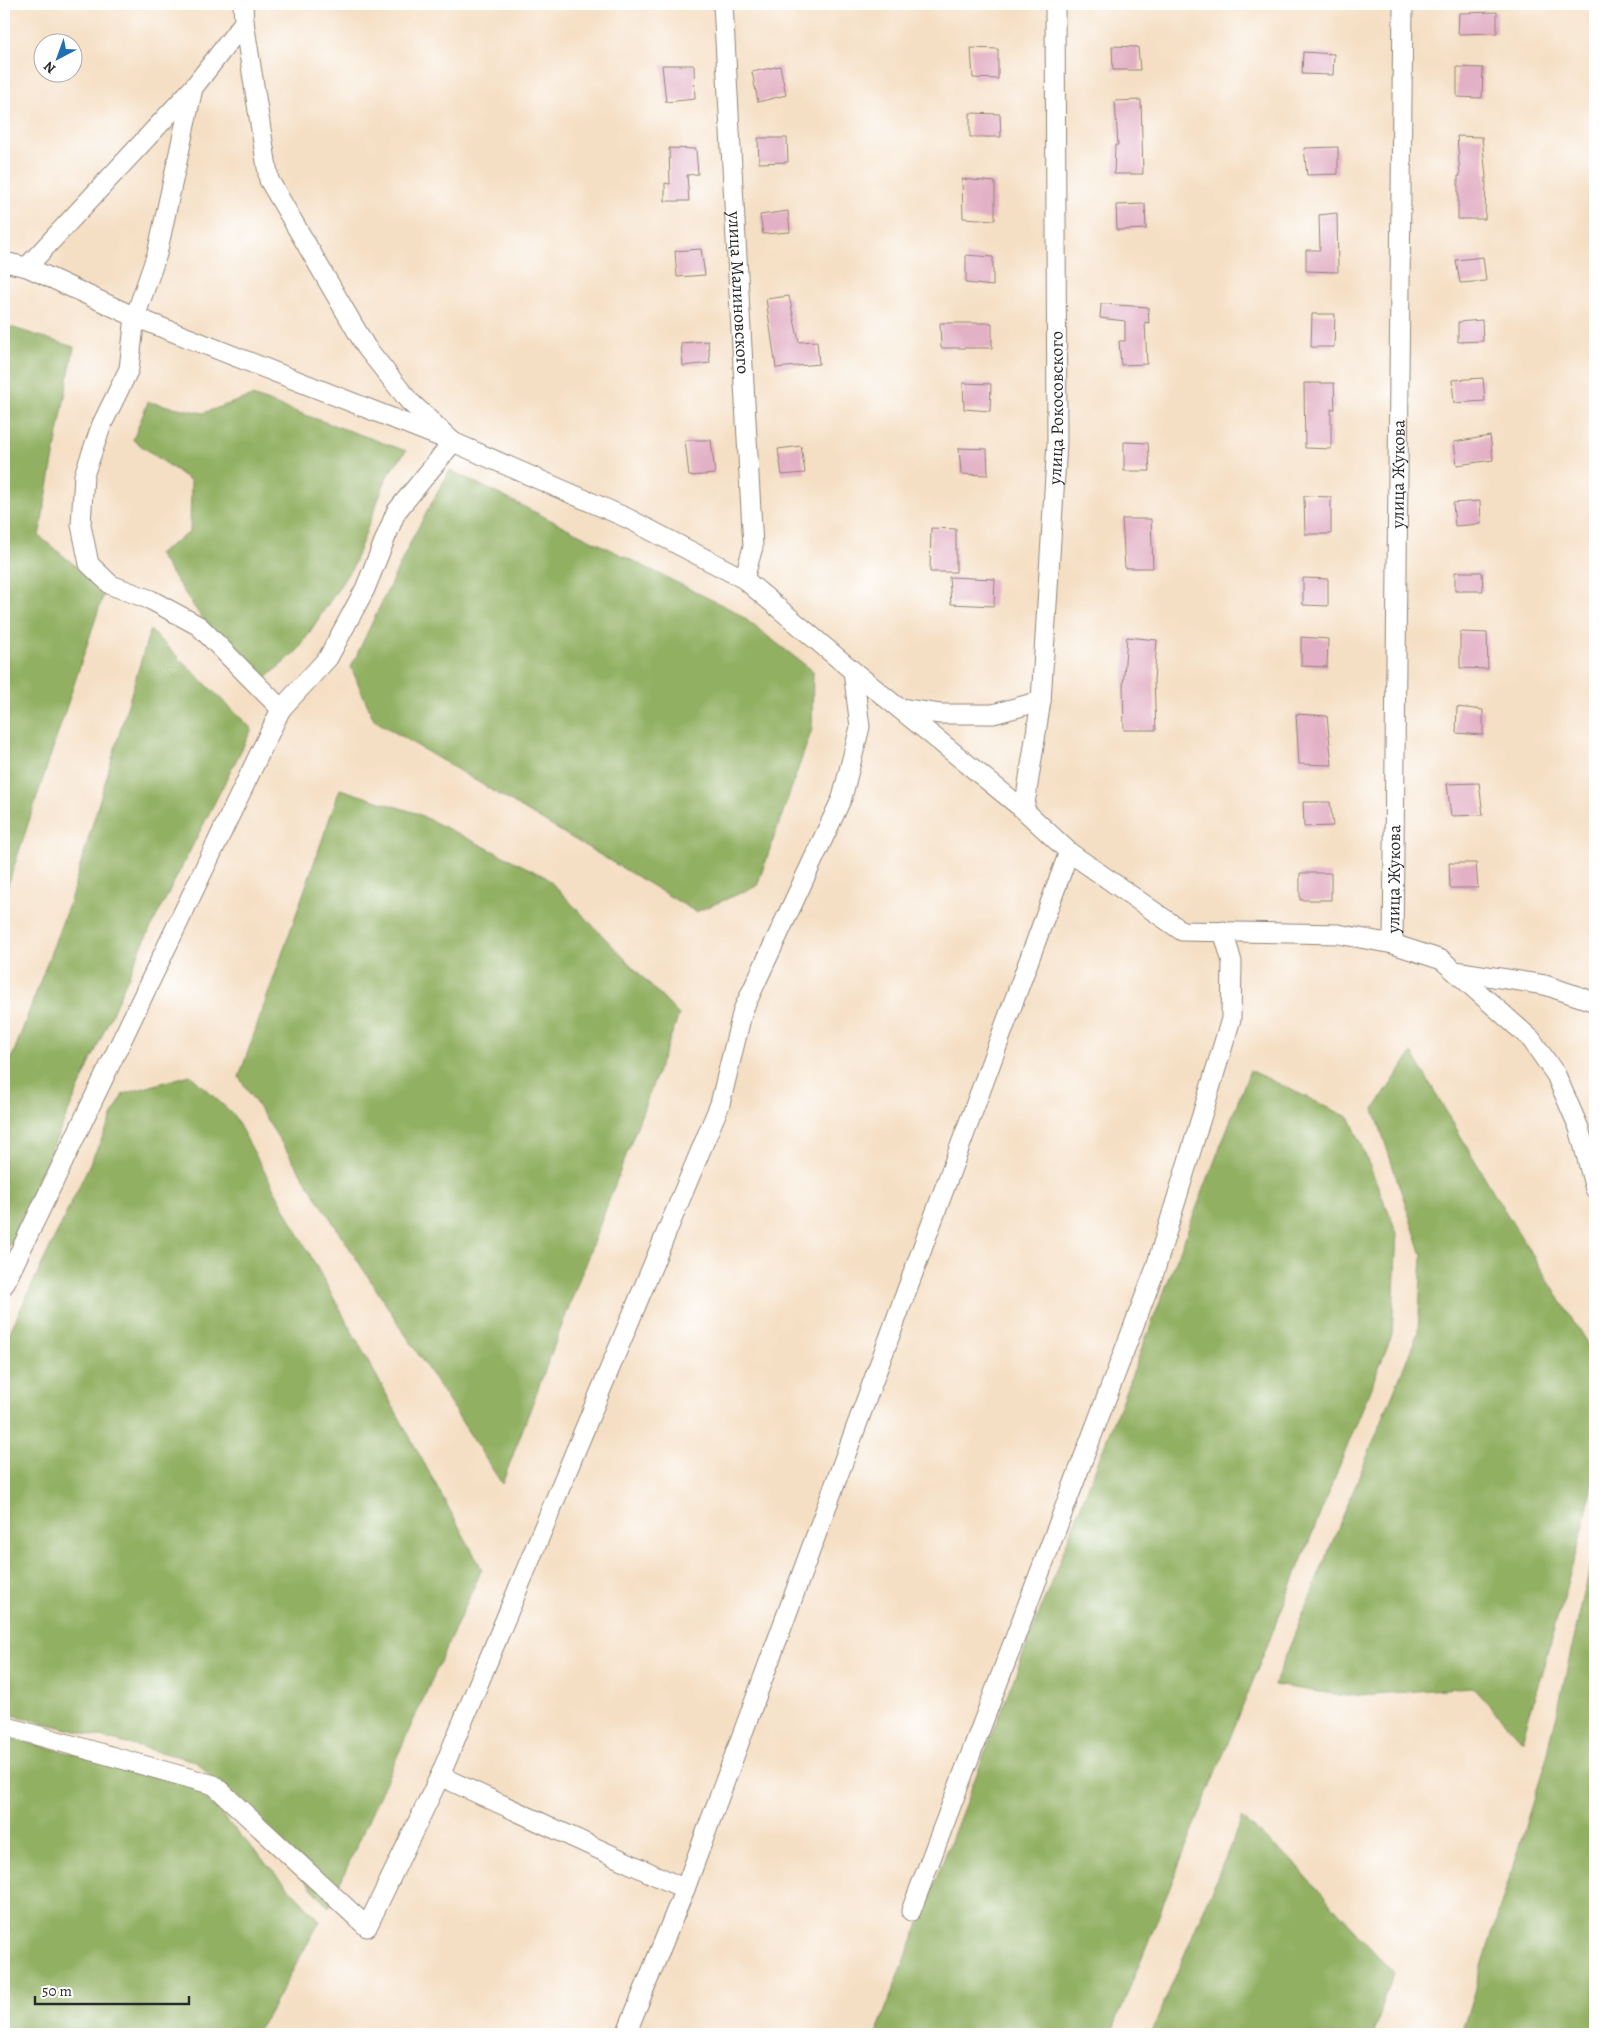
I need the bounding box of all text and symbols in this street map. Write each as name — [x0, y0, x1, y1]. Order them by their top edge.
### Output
north arrow — [32, 32, 82, 82]
text: N — [40, 57, 60, 78]
street label: улица Малиновского — [722, 209, 755, 375]
street label: улица Рокосовского — [1042, 331, 1069, 486]
street label: улица Жукова — [1385, 419, 1411, 529]
street label: улица Жукова — [1381, 824, 1406, 934]
scale bar — [35, 1973, 189, 2005]
text: 50 m — [42, 1981, 72, 2001]

